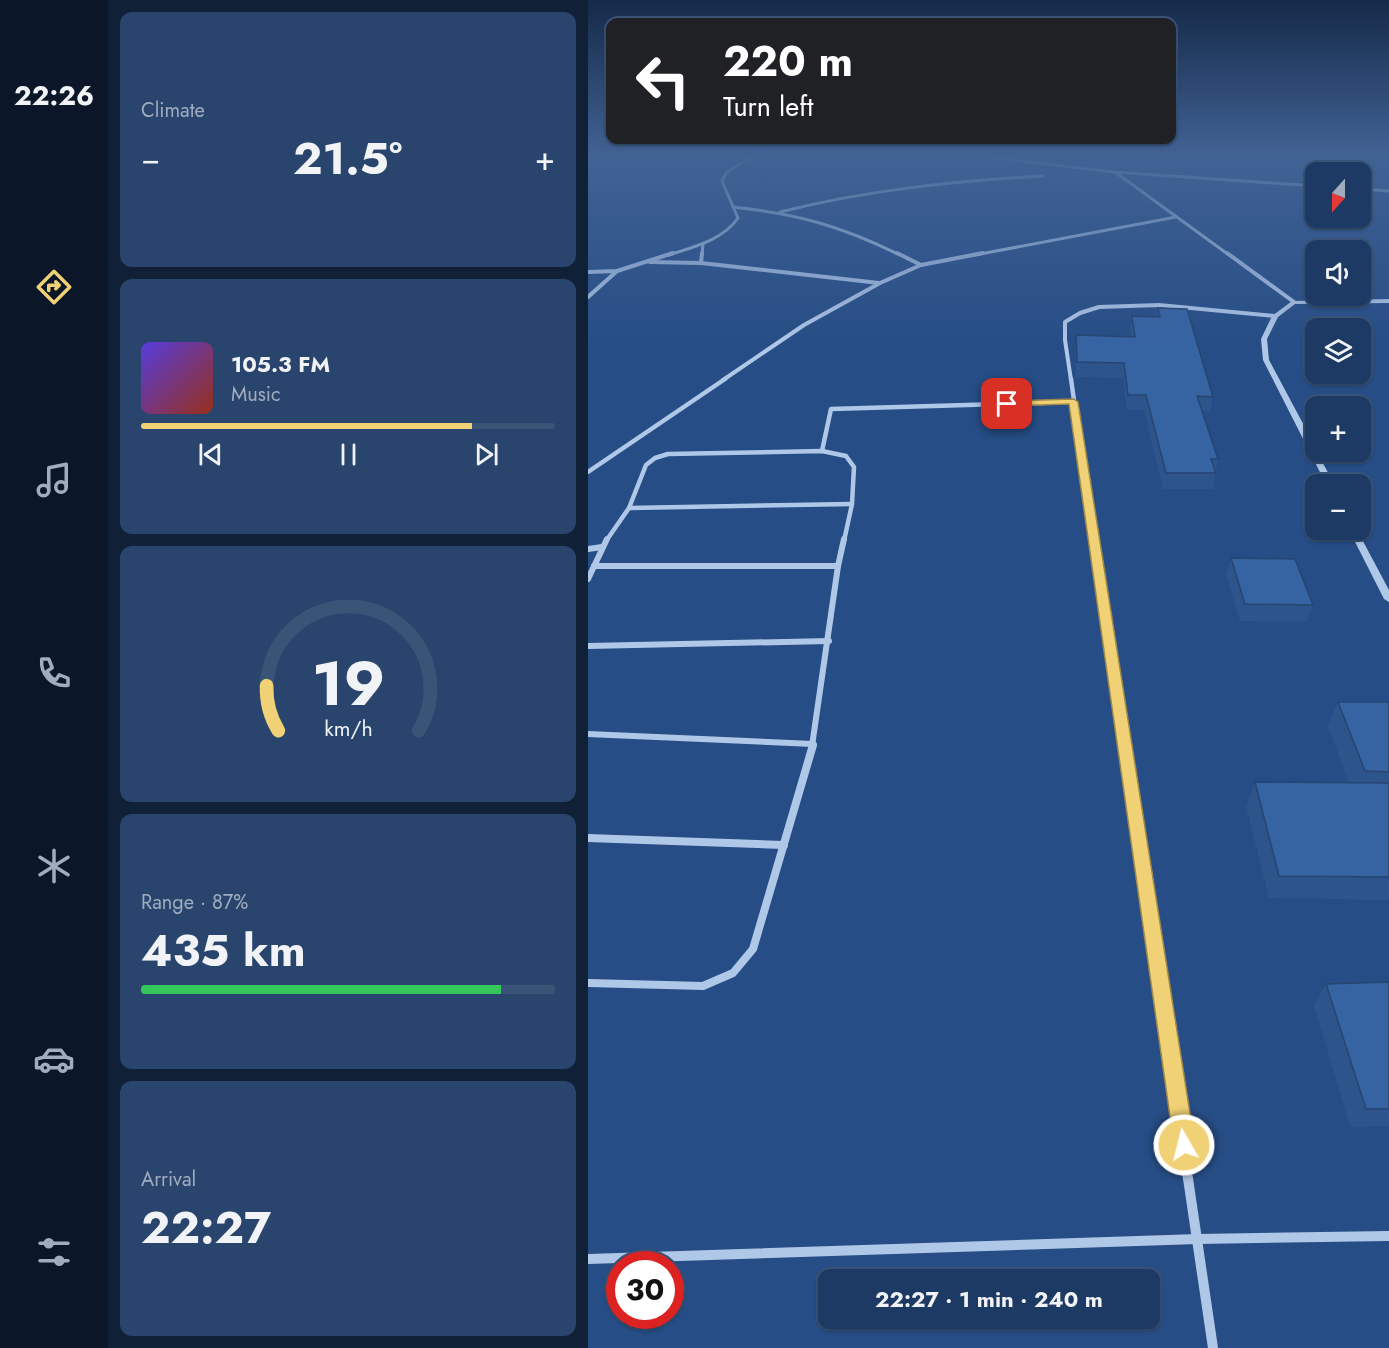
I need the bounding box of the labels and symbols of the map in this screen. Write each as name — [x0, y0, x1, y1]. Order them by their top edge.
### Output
north arrow — [1305, 162, 1371, 228]
pin — [981, 378, 1032, 429]
position arrow — [1152, 1113, 1216, 1177]
speed limit sign: 30 — [606, 1251, 684, 1329]

